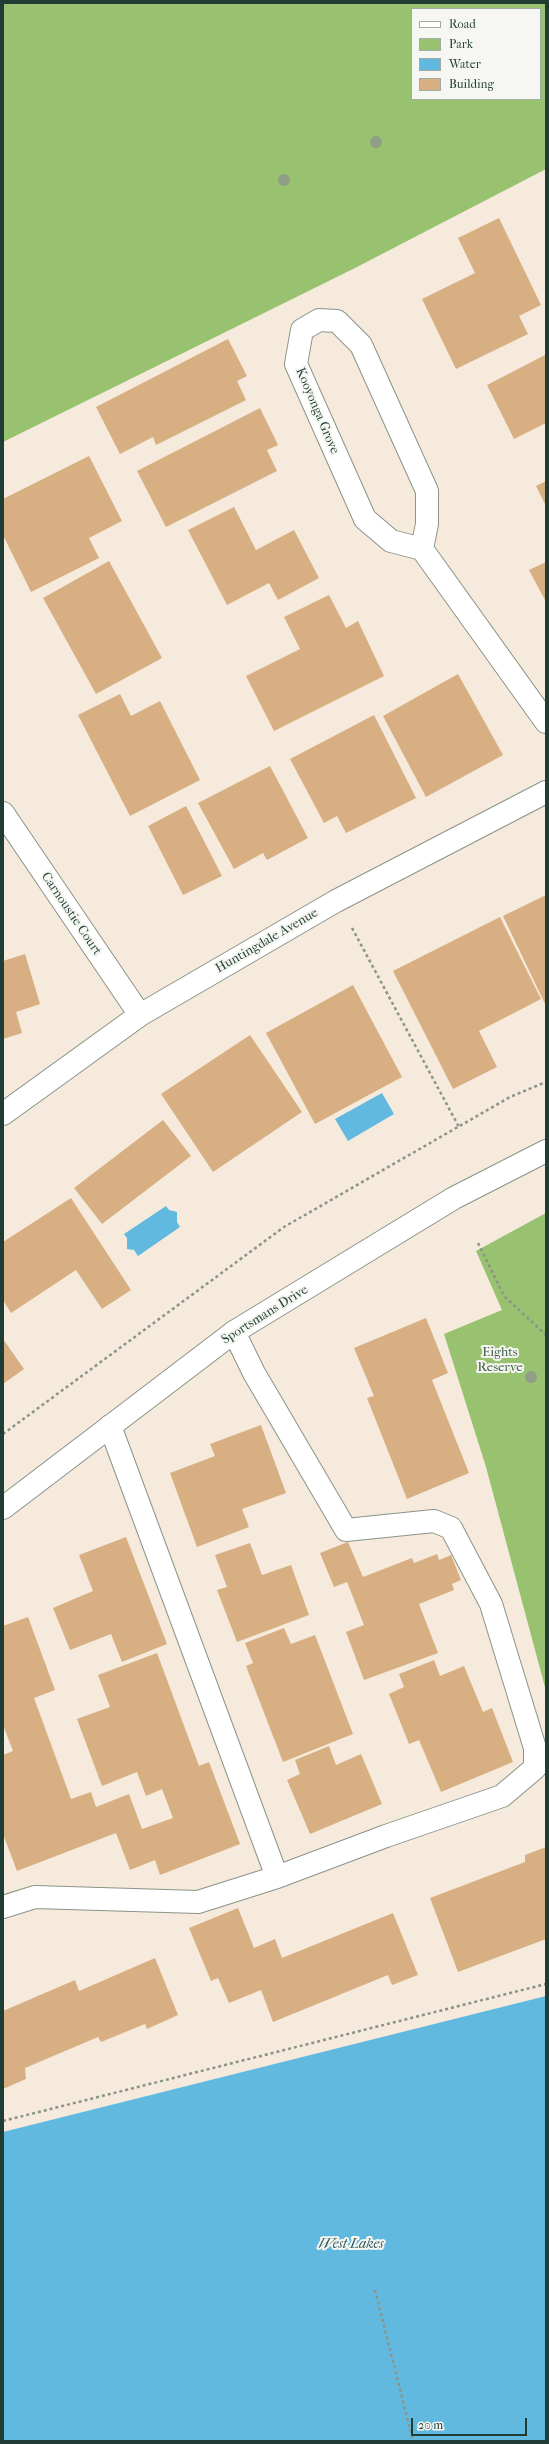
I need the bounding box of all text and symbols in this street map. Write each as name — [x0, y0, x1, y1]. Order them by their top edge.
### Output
legend — [411, 8, 541, 100]
text: Road — [449, 17, 476, 31]
text: Park — [449, 37, 473, 51]
text: Water — [449, 57, 481, 71]
text: Building — [449, 77, 494, 91]
street label: Kooyonga Grove — [292, 366, 342, 456]
street label: Carnoustie Court — [37, 870, 105, 958]
street label: Huntingdale Avenue — [213, 905, 321, 977]
street label: Sportsmans Drive — [219, 1282, 311, 1348]
park label: Eights Reserve — [477, 1345, 523, 1376]
water label: West Lakes — [318, 2237, 384, 2253]
scale bar — [413, 2410, 529, 2436]
text: 20 m — [418, 2418, 443, 2432]

